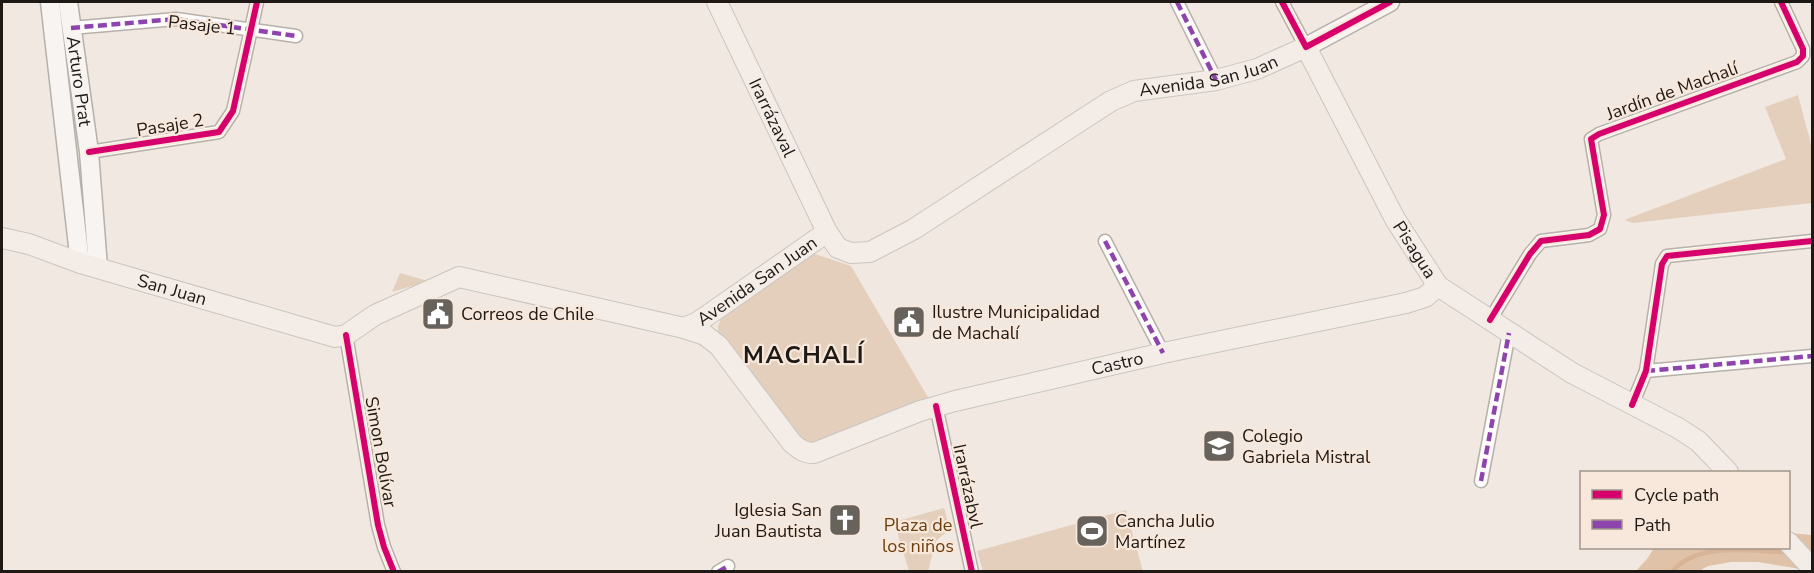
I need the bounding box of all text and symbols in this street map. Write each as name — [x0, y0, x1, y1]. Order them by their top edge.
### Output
street label: Pasaje 1 — [167, 10, 237, 40]
street label: Arturo Prat — [61, 35, 97, 129]
street label: Avenida San Juan — [1138, 49, 1282, 102]
street label: Jardín de Machalí — [1602, 56, 1742, 126]
street label: Irarrázaval — [743, 74, 802, 161]
street label: Pasaje 2 — [135, 108, 205, 142]
street label: Pisagua — [1387, 216, 1442, 283]
street label: Avenida San Juan — [692, 231, 822, 331]
street label: San Juan — [135, 268, 210, 311]
public building icon: Correos de Chile — [420, 296, 456, 332]
place label: Ilustre Municipalidad de Machalí — [932, 300, 1100, 345]
place label: Correos de Chile — [461, 302, 594, 326]
public building icon: Ilustre Municipalidad de Machalí — [891, 304, 927, 340]
district label: MACHALÍ — [743, 339, 866, 371]
street label: Castro — [1089, 346, 1146, 381]
street label: Simon Bolívar — [359, 395, 403, 510]
place label: Colegio Gabriela Mistral — [1242, 424, 1371, 469]
school or university icon: Colegio Gabriela Mistral — [1201, 428, 1237, 464]
street label: Irarrázabvl — [947, 442, 989, 531]
legend — [1580, 471, 1790, 549]
text: Cycle path — [1634, 483, 1719, 507]
place label: Iglesia San Juan Bautista — [714, 498, 822, 543]
church icon: Iglesia San Juan Bautista — [827, 502, 863, 538]
place label: Cancha Julio Martínez — [1115, 509, 1215, 554]
park label: Plaza de los niños — [882, 513, 954, 558]
sports icon: Cancha Julio Martínez — [1074, 513, 1110, 549]
text: Path — [1634, 513, 1671, 537]

